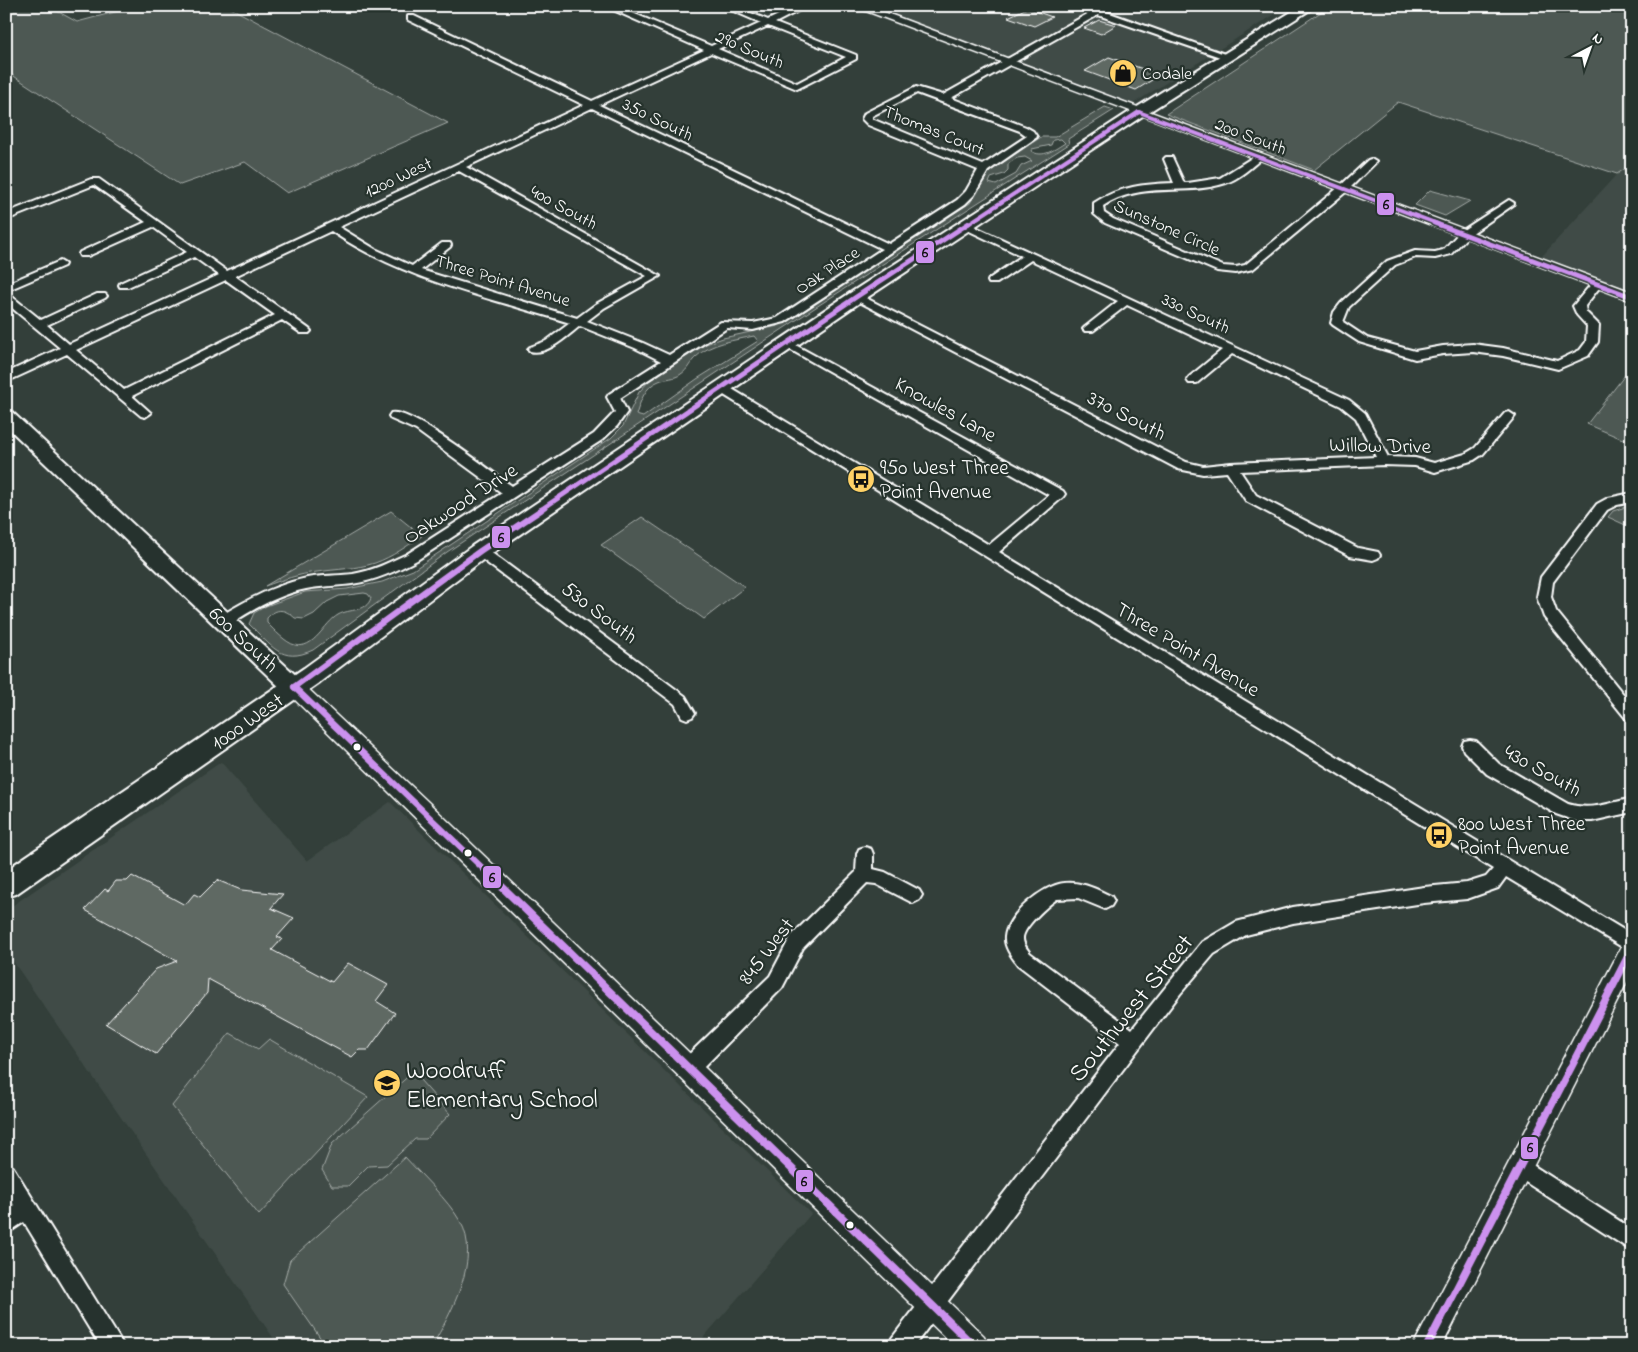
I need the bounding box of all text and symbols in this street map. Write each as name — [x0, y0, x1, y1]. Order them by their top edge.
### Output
north arrow — [1566, 22, 1616, 72]
street label: 290 South — [711, 25, 788, 77]
text: N — [1587, 28, 1608, 50]
shop icon: Codale — [1108, 58, 1138, 88]
place label: Codale — [1142, 62, 1193, 88]
street label: 350 South — [617, 93, 697, 149]
street label: Thomas Court — [879, 100, 988, 164]
street label: 200 South — [1211, 112, 1290, 163]
street label: 1200 West — [361, 152, 437, 206]
street label: 400 South — [525, 180, 601, 238]
line badge: 6 — [1376, 192, 1395, 216]
street label: Sunstone Circle — [1109, 194, 1225, 264]
text: 6 — [1382, 195, 1390, 216]
line badge: 6 — [915, 240, 935, 264]
street label: Oak Place — [791, 241, 866, 302]
text: 6 — [921, 243, 929, 264]
street label: Three Point Avenue — [432, 249, 574, 315]
street label: 330 South — [1157, 288, 1234, 342]
street label: Knowles Lane — [889, 370, 1002, 451]
street label: 370 South — [1081, 384, 1171, 449]
street label: Willow Drive — [1329, 431, 1432, 463]
place label: 950 West Three Point Avenue — [880, 454, 1009, 508]
street label: Oakwood Drive — [398, 456, 525, 553]
bus stop icon: 950 West Three Point Avenue — [846, 464, 876, 494]
line badge: 6 — [491, 525, 511, 549]
text: 6 — [497, 528, 505, 549]
street label: 530 South — [554, 575, 643, 652]
street label: Three Point Avenue — [1109, 596, 1265, 706]
street label: 600 South — [201, 600, 284, 681]
street label: 1000 West — [206, 687, 291, 759]
street label: 430 South — [1498, 738, 1586, 805]
unlabelled marker — [352, 742, 362, 752]
place label: 800 West Three Point Avenue — [1458, 810, 1586, 864]
bus stop icon: 800 West Three Point Avenue — [1424, 820, 1454, 850]
unlabelled marker — [463, 848, 473, 858]
line badge: 6 — [482, 865, 502, 889]
text: 6 — [488, 868, 496, 889]
street label: 845 West — [732, 912, 803, 992]
street label: Southwest Street — [1061, 927, 1204, 1091]
place label: Woodruff Elementary School — [406, 1054, 598, 1120]
school or university icon: Woodruff Elementary School — [372, 1068, 402, 1098]
line badge: 6 — [1520, 1136, 1539, 1160]
text: 6 — [1526, 1138, 1534, 1159]
line badge: 6 — [795, 1169, 814, 1193]
text: 6 — [800, 1172, 808, 1193]
unlabelled marker — [845, 1220, 855, 1230]

